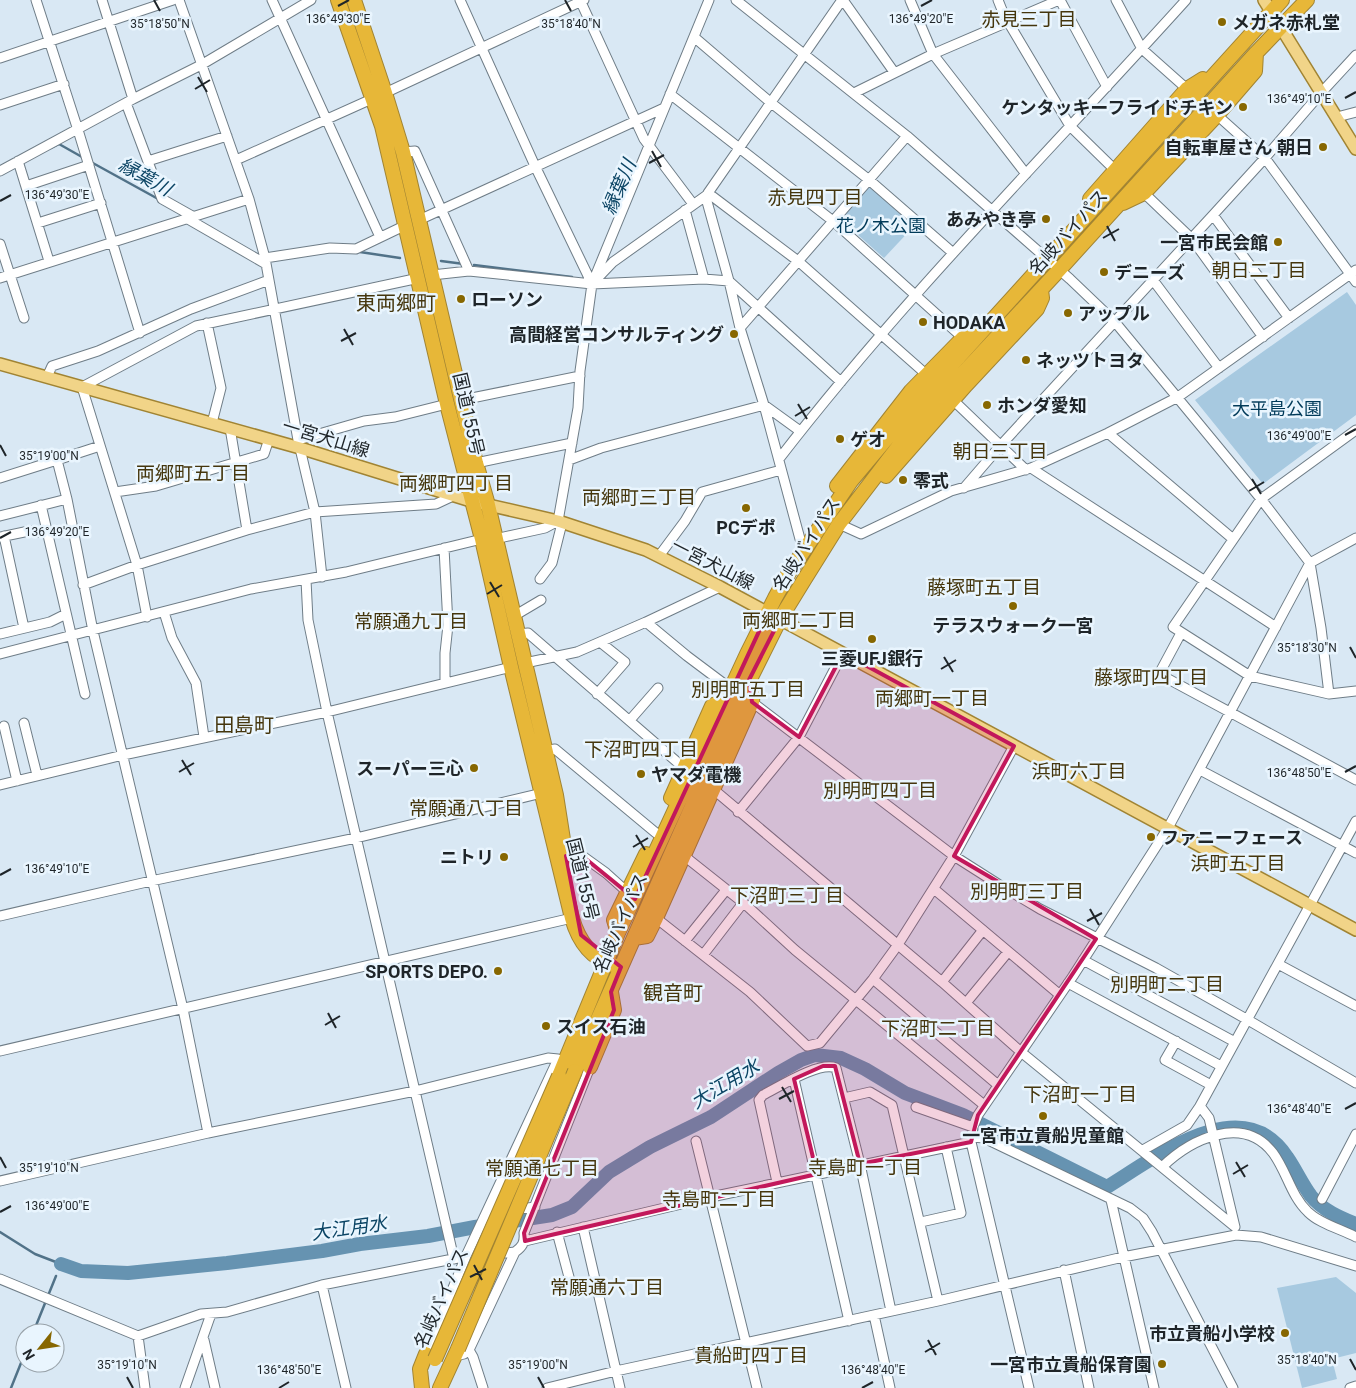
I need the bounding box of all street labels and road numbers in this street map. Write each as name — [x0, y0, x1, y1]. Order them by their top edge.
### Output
street label: 名岐バイパス — [1024, 185, 1112, 279]
street label: 国道155号 — [449, 371, 489, 457]
street label: 一宮犬山線 — [280, 415, 372, 461]
street label: 名岐バイパス — [768, 493, 844, 595]
street label: 一宮犬山線 — [668, 534, 758, 594]
street label: 国道155号 — [563, 836, 603, 922]
street label: 名岐バイパス — [589, 870, 651, 976]
street label: 名岐バイパス — [410, 1245, 472, 1351]

